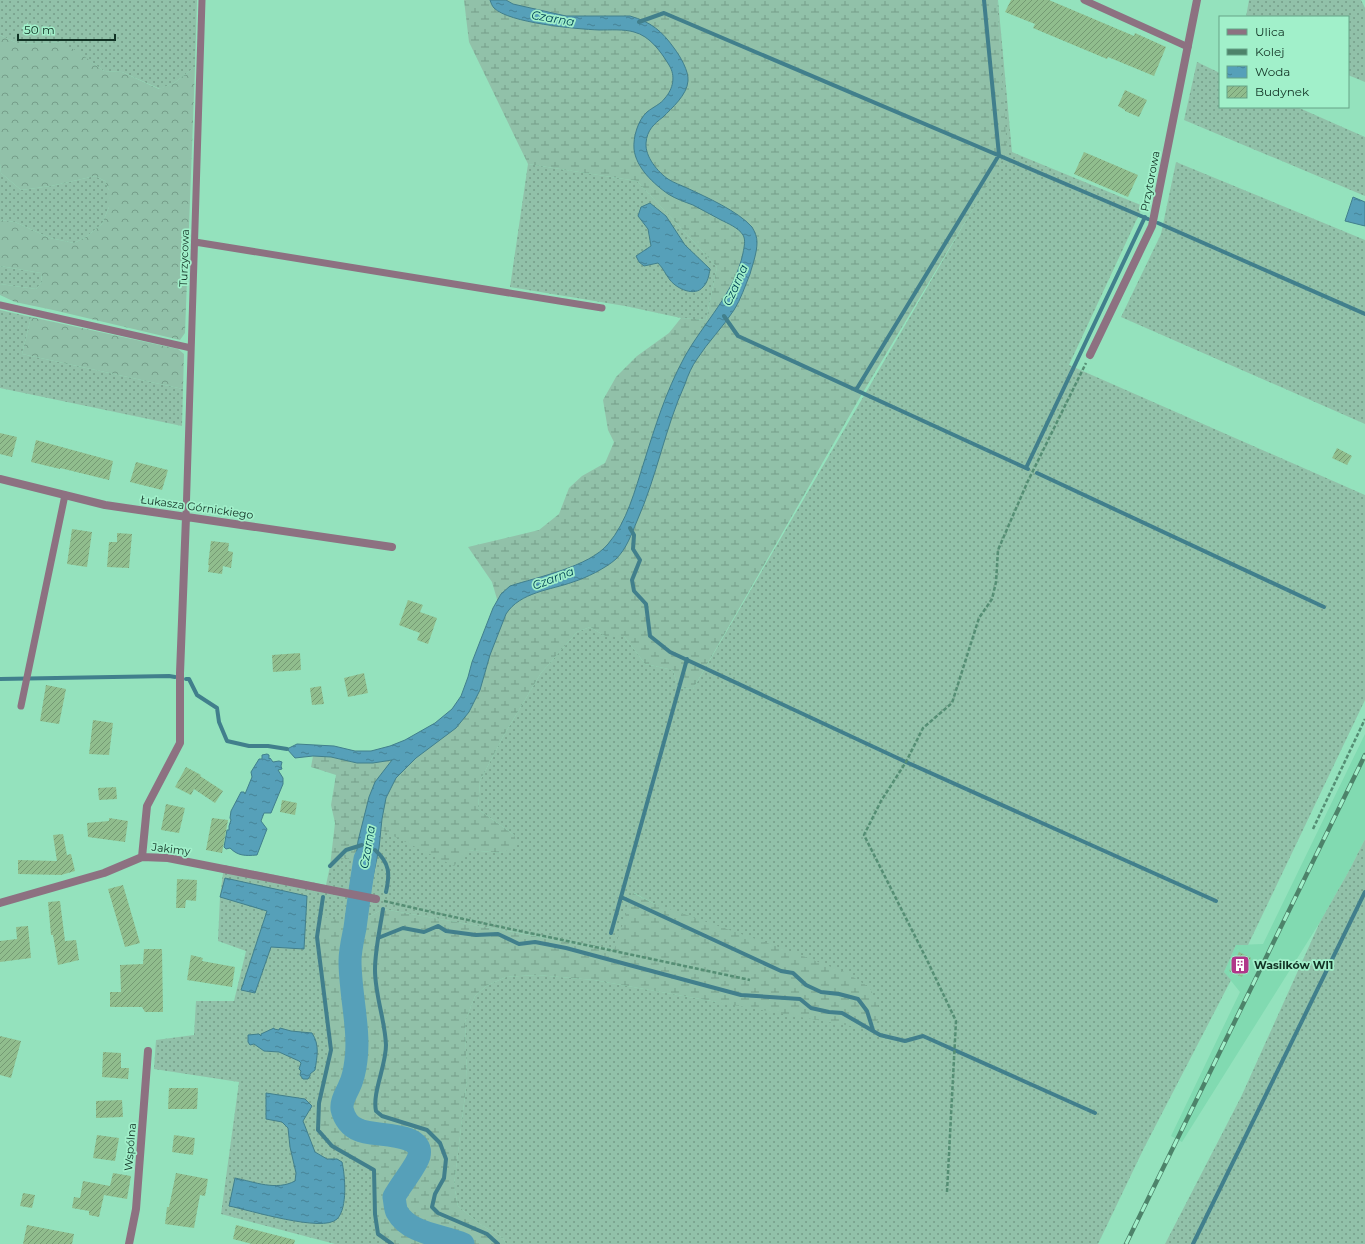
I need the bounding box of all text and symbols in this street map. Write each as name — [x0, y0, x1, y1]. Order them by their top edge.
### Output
water label: Czarna — [530, 7, 576, 29]
scale bar — [18, 16, 115, 42]
legend — [1219, 16, 1349, 108]
text: 50 m — [24, 22, 55, 37]
text: Ulica — [1255, 24, 1285, 39]
text: Kolej — [1255, 44, 1284, 59]
text: Woda — [1255, 64, 1290, 79]
text: Budynek — [1255, 84, 1310, 99]
street label: Przytorowa — [1137, 149, 1163, 213]
street label: Turzycowa — [176, 229, 192, 287]
water label: Czarna — [719, 262, 751, 308]
street label: Łukasza Górnickiego — [140, 492, 255, 522]
water label: Czarna — [530, 563, 576, 593]
water label: Czarna — [356, 824, 378, 870]
street label: Jakimy — [150, 840, 191, 858]
building icon: Wasilków Wl1 — [1229, 954, 1251, 976]
place label: Wasilków Wl1 — [1254, 958, 1333, 972]
street label: Wspólna — [121, 1122, 139, 1172]

